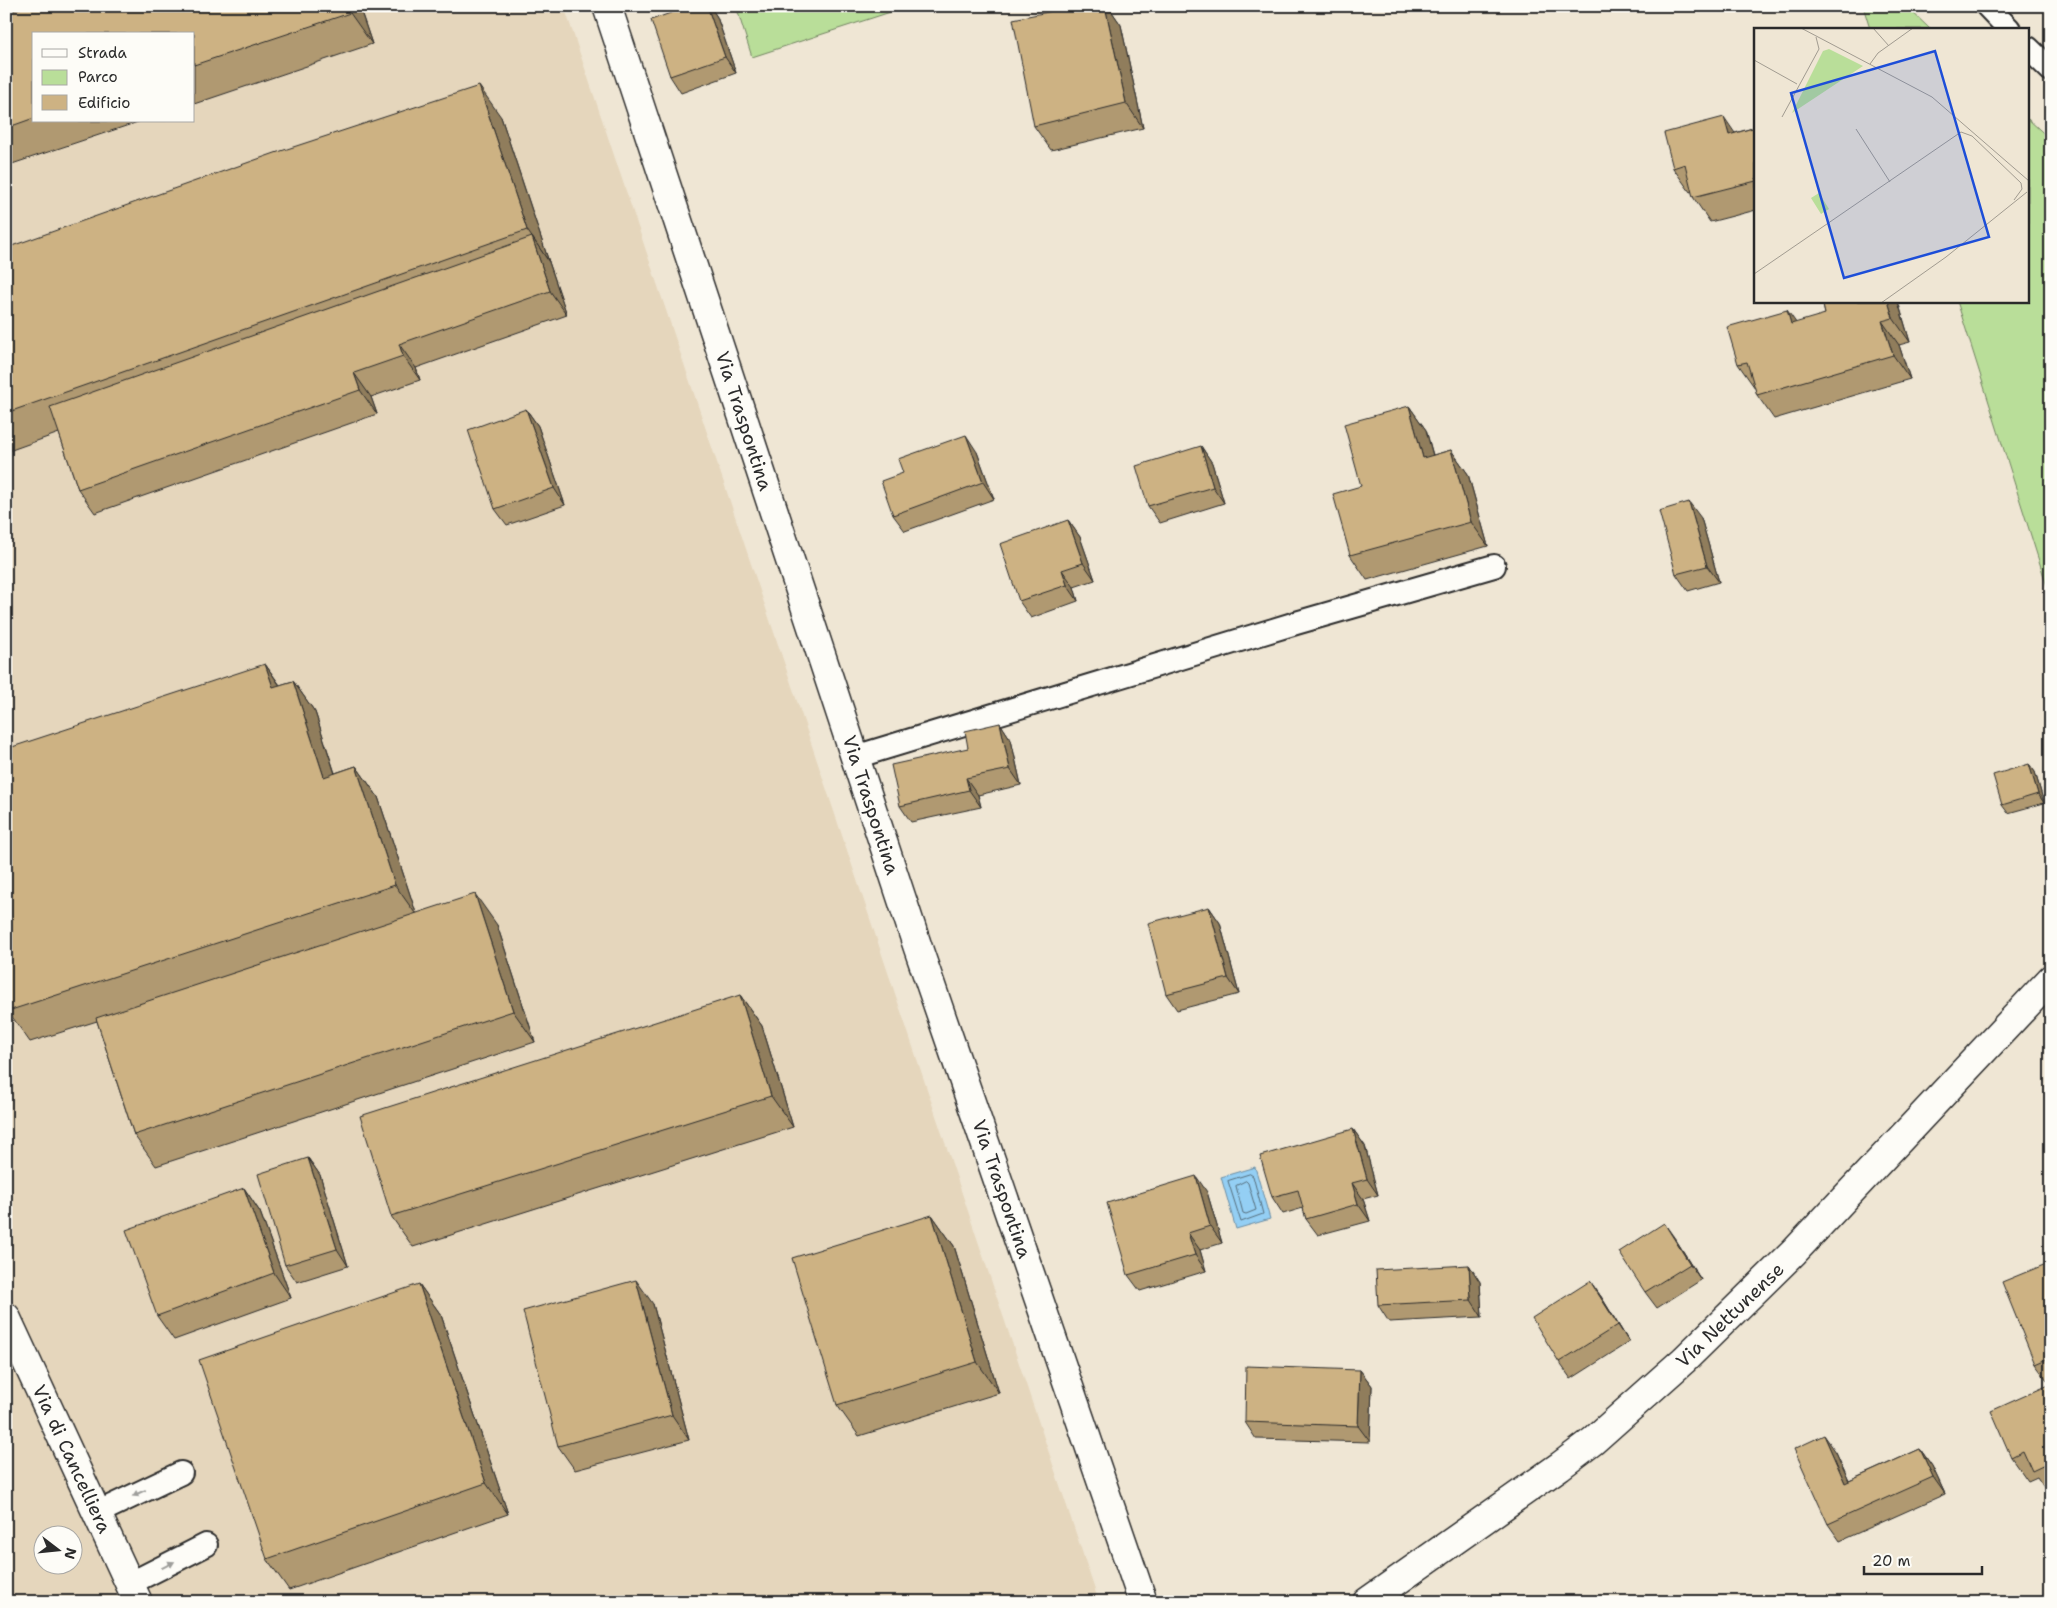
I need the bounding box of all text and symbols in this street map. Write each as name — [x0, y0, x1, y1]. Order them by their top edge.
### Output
inset map — [1754, 28, 2030, 302]
legend — [32, 32, 195, 122]
text: Strada — [78, 43, 127, 63]
text: Parco — [78, 67, 118, 87]
text: Edificio — [78, 93, 130, 113]
street label: Via Traspontina — [710, 348, 778, 494]
street label: Via Traspontina — [837, 732, 905, 878]
street label: Via Traspontina — [967, 1116, 1037, 1262]
street label: Via Nettunense — [1671, 1257, 1789, 1373]
street label: Via di Cancelliera — [27, 1381, 117, 1537]
one-way arrow — [132, 1489, 146, 1497]
north arrow — [32, 1526, 82, 1576]
scale bar — [1864, 1543, 1982, 1575]
text: N — [60, 1546, 81, 1561]
text: 20 m — [1872, 1551, 1911, 1571]
one-way arrow — [161, 1561, 175, 1569]

